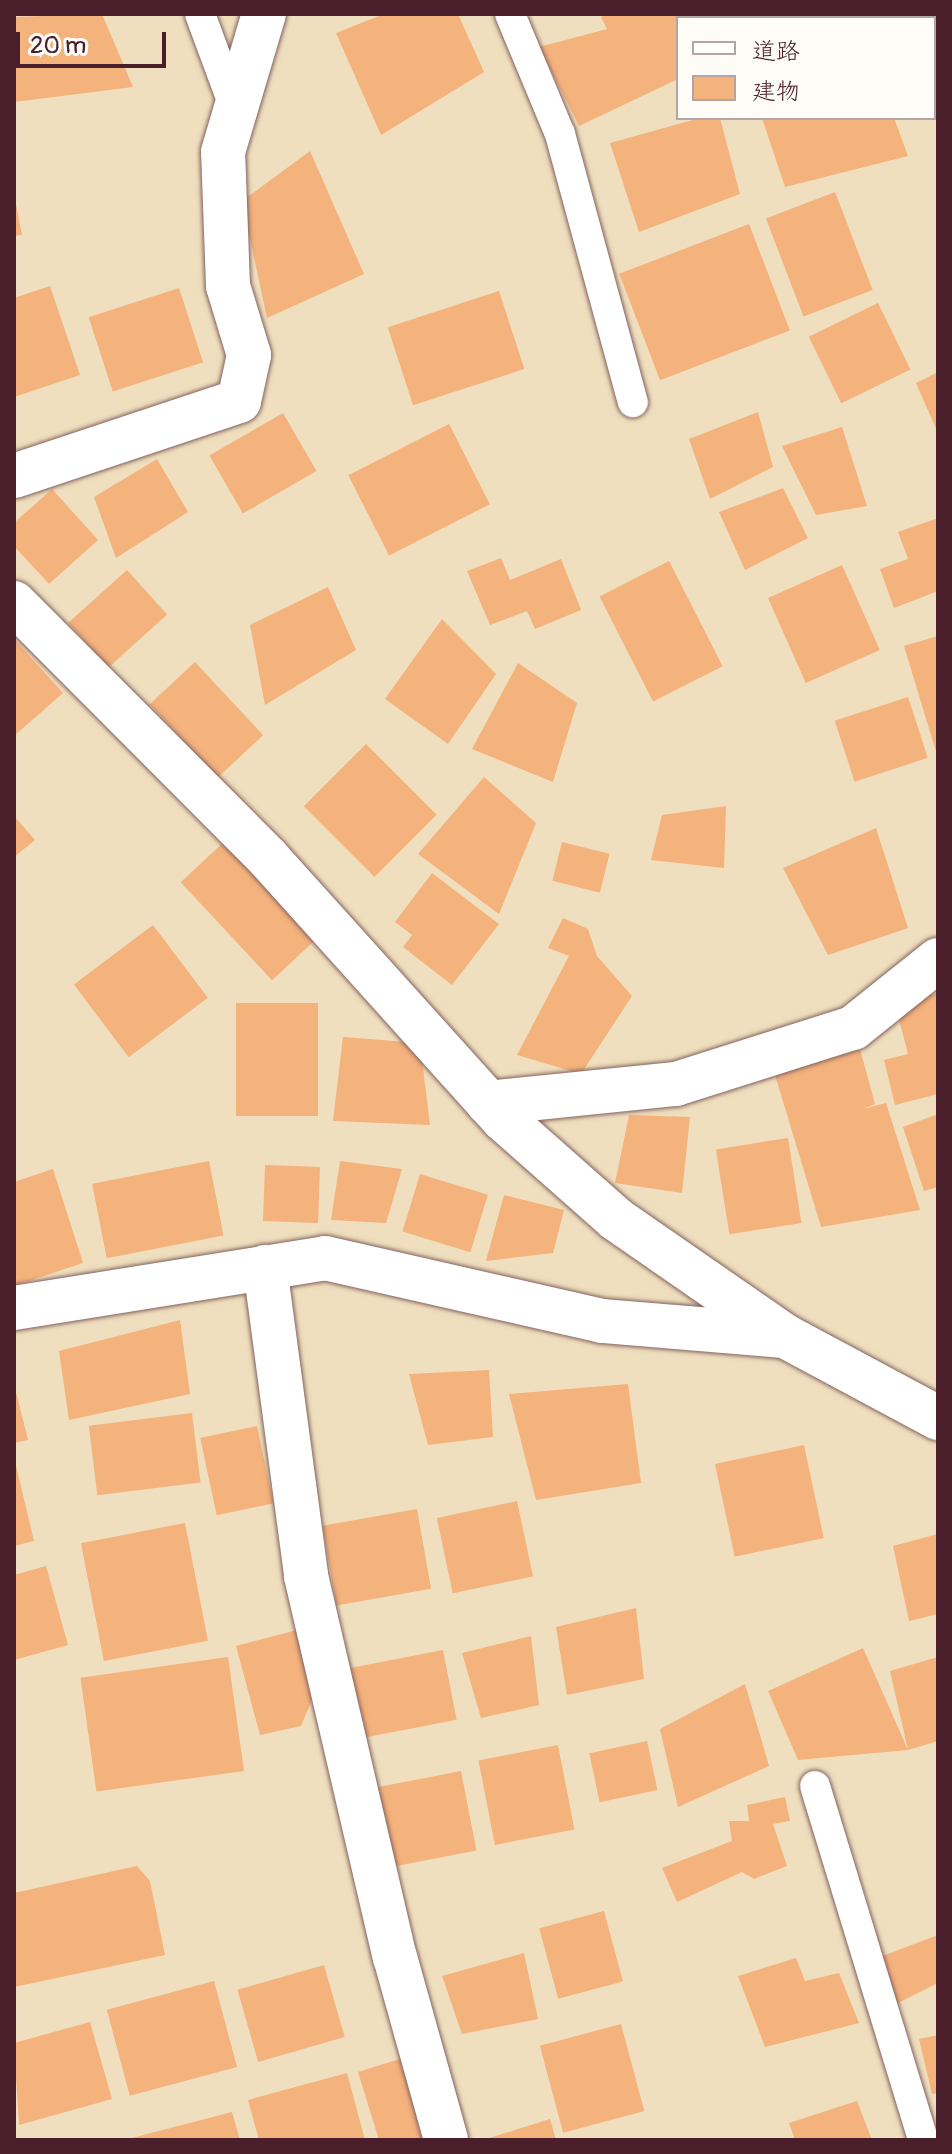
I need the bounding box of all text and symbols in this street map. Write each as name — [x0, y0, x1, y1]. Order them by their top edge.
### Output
scale bar — [20, 16, 170, 66]
legend — [676, 16, 936, 120]
text: 20 m — [30, 31, 86, 60]
text: 道路 — [752, 37, 800, 66]
text: 建物 — [752, 77, 800, 106]

